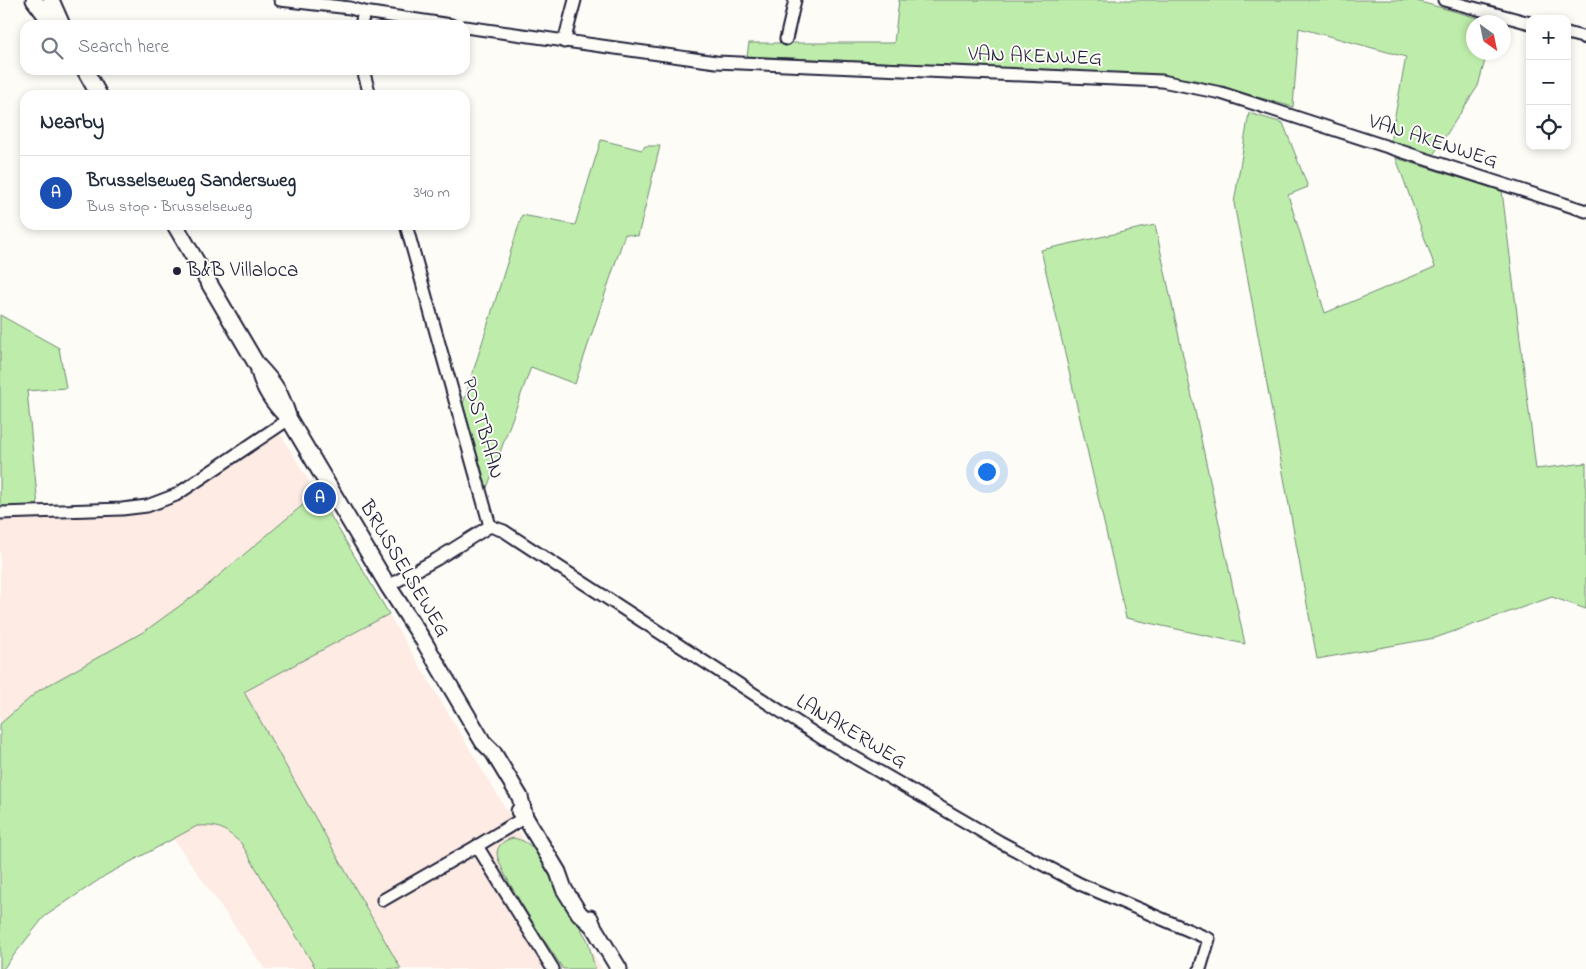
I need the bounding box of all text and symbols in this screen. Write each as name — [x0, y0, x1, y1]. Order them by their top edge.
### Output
north arrow — [1466, 15, 1511, 60]
map controls — [1526, 15, 1571, 150]
button: + — [1526, 15, 1571, 60]
search box — [20, 20, 470, 75]
icon: search — [38, 34, 66, 62]
text: Search here — [78, 34, 169, 61]
street label: VAN AKENWEG — [966, 40, 1103, 74]
button: − — [1526, 60, 1571, 105]
button: locate — [1526, 105, 1571, 150]
street label: VAN AKENWEG — [1363, 107, 1502, 177]
text: Nearby — [40, 108, 104, 138]
text: Brusselseweg Sandersweg — [87, 168, 296, 195]
text: A — [51, 181, 61, 205]
text: 340 m — [413, 181, 450, 205]
text: Bus stop · Brusselseweg — [87, 195, 252, 219]
place label: B&B Villaloca — [186, 256, 298, 286]
marker: B&B Villaloca — [171, 265, 183, 277]
street label: POSTBAAN — [453, 374, 511, 482]
your location — [974, 459, 1000, 485]
pin: A — [304, 479, 336, 517]
street label: BRUSSELSEWEG — [351, 494, 457, 643]
street label: LANAKERWEG — [790, 687, 912, 777]

